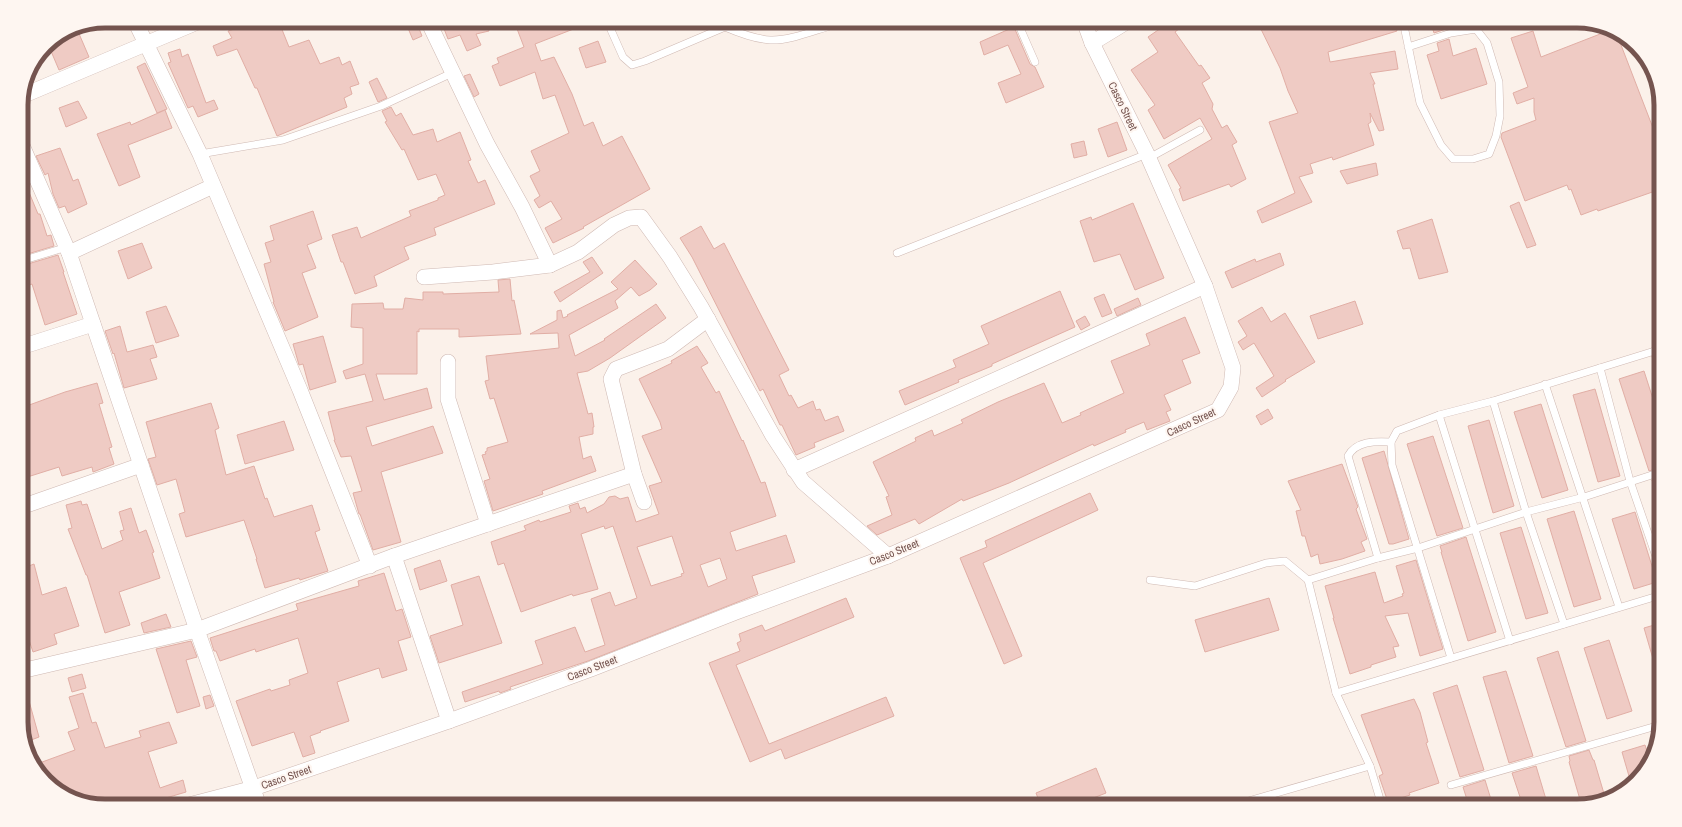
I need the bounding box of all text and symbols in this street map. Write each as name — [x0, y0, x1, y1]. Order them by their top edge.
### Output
street label: Casco Street — [1105, 79, 1141, 133]
street label: Casco Street — [1164, 404, 1218, 439]
street label: Casco Street — [867, 536, 921, 568]
street label: Casco Street — [565, 652, 619, 684]
street label: Casco Street — [259, 762, 313, 792]

